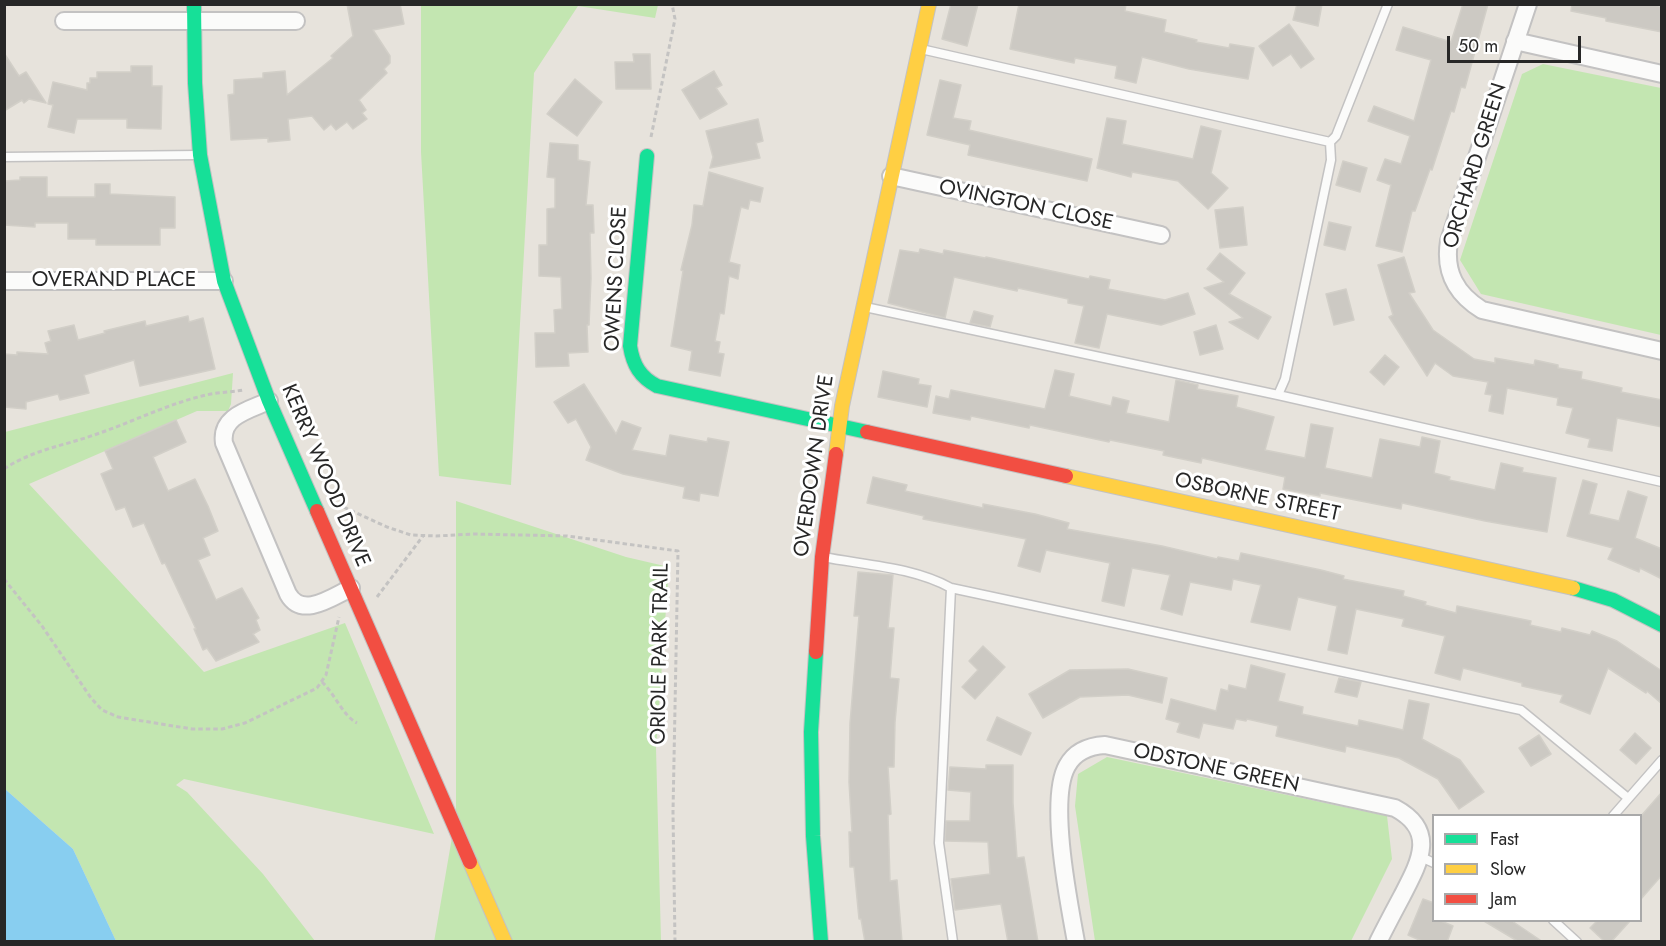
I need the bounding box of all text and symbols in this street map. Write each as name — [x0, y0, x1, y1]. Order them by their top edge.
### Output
scale bar — [1450, 24, 1584, 62]
text: 50 m — [1458, 33, 1498, 59]
street label: ORCHARD GREEN — [1439, 80, 1513, 252]
street label: OVINGTON CLOSE — [937, 175, 1115, 237]
street label: OWENS CLOSE — [601, 206, 633, 352]
street label: OVERAND PLACE — [32, 268, 196, 294]
street label: OVERDOWN DRIVE — [790, 373, 840, 559]
street label: KERRY WOOD DRIVE — [275, 381, 375, 571]
street label: OSBORNE STREET — [1172, 468, 1342, 528]
street label: ORIOLE PARK TRAIL — [647, 563, 675, 745]
street label: ODSTONE GREEN — [1131, 739, 1301, 799]
legend — [1432, 814, 1642, 922]
text: Fast — [1490, 826, 1519, 852]
text: Slow — [1490, 856, 1526, 882]
text: Jam — [1490, 886, 1517, 912]

